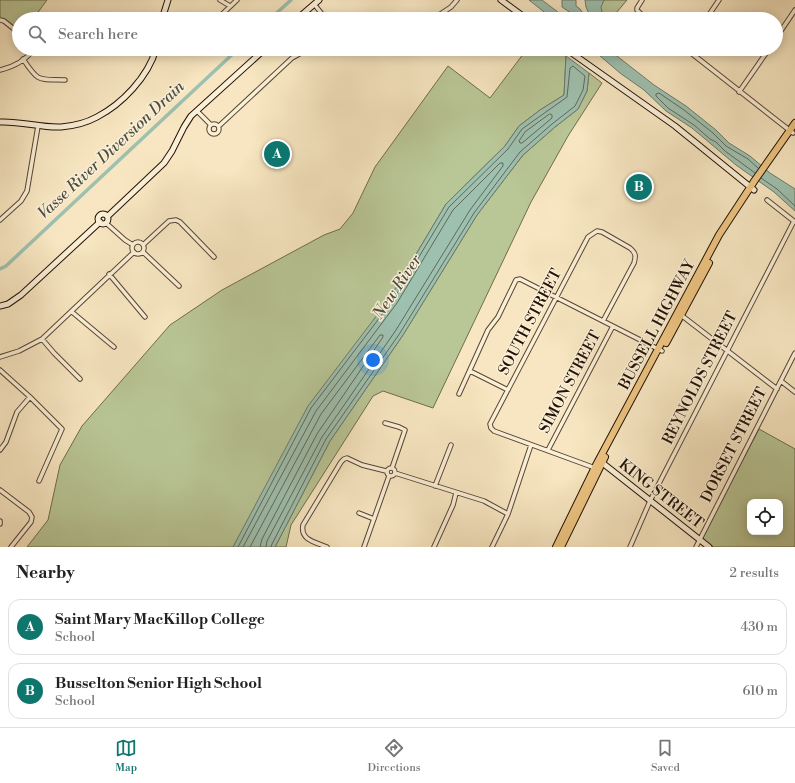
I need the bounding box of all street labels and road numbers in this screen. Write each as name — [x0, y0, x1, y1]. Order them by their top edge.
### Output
street label: BUSSELL HIGHWAY — [614, 256, 700, 394]
street label: SOUTH STREET — [494, 265, 566, 378]
street label: REYNOLDS STREET — [658, 308, 742, 448]
street label: SIMON STREET — [535, 327, 605, 437]
street label: DORSET STREET — [697, 384, 771, 506]
street label: KING STREET — [615, 455, 707, 533]

